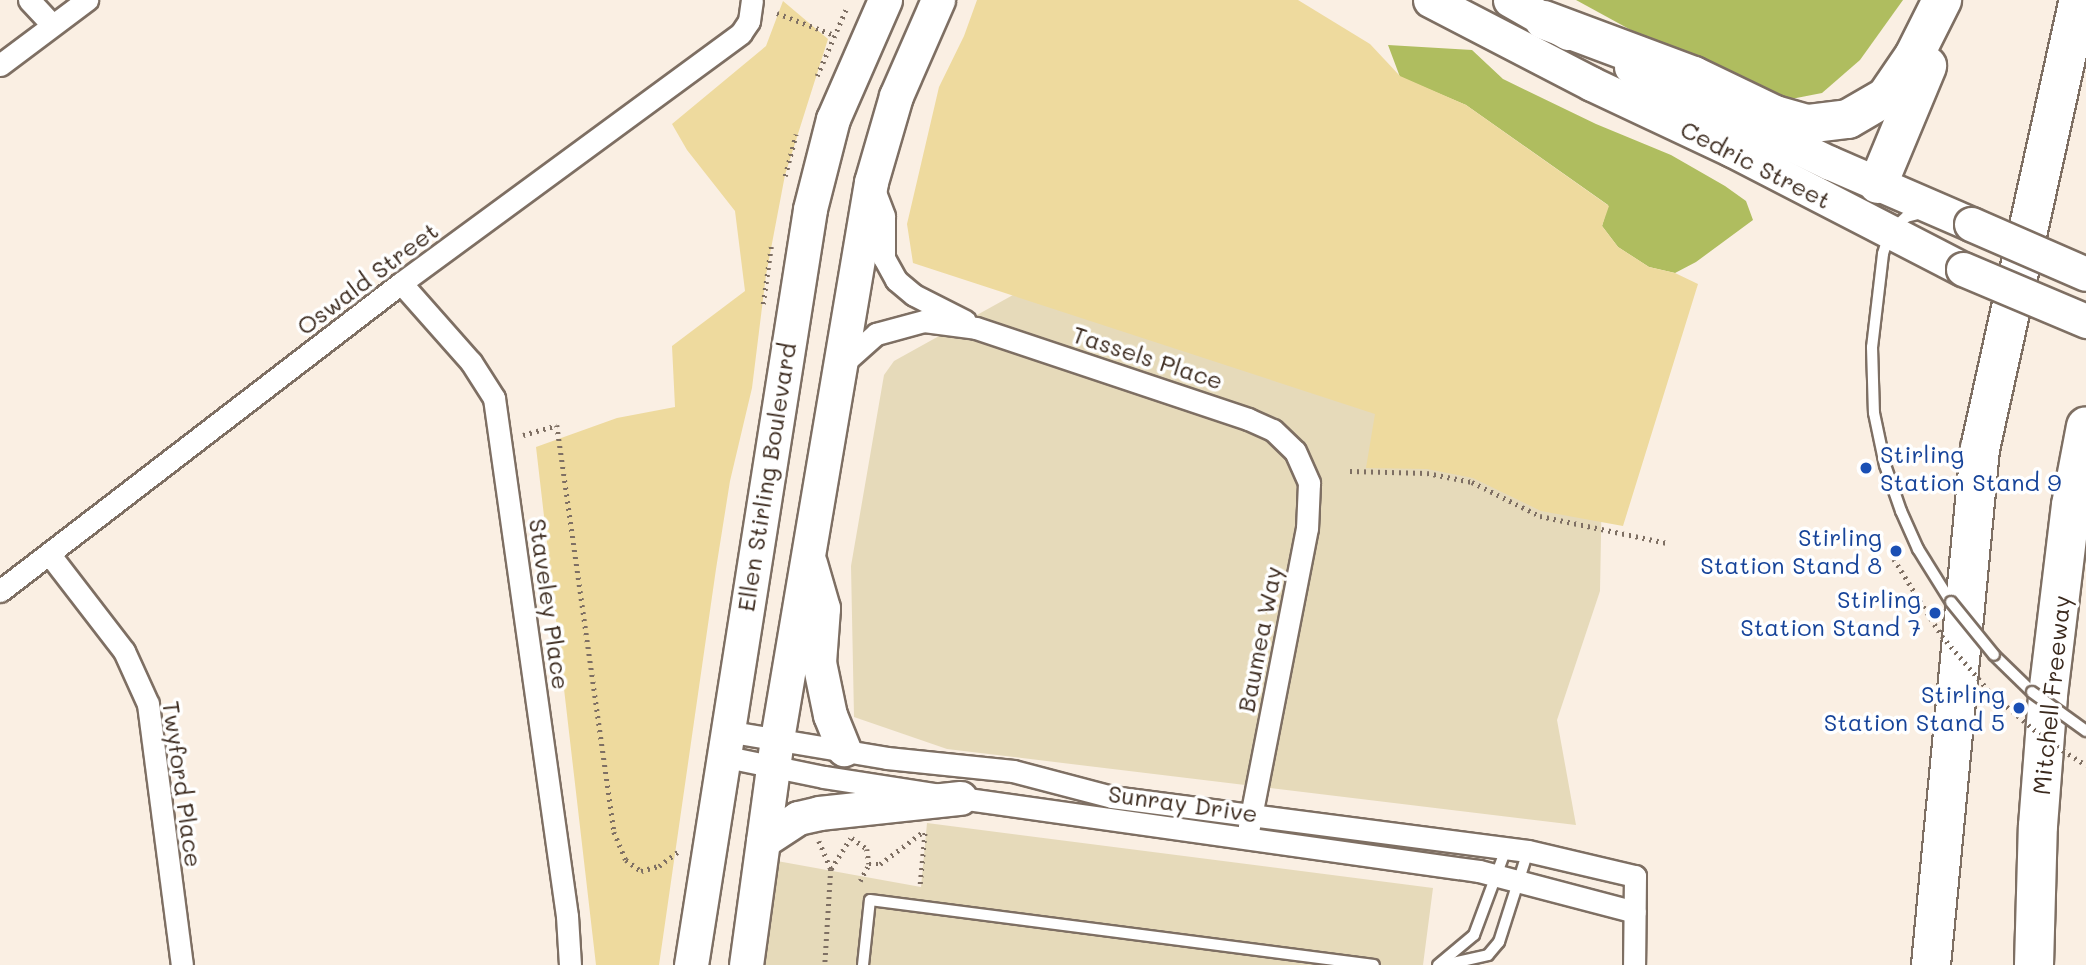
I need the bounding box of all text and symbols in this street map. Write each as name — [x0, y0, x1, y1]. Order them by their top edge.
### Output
street label: Cedric Street — [1676, 114, 1836, 214]
street label: Oswald Street — [291, 215, 443, 341]
street label: Tassels Place — [1069, 319, 1227, 395]
street label: Ellen Stirling Boulevard — [731, 341, 801, 613]
place label: Stirling Station Stand 9 — [1880, 440, 2062, 496]
marker: Stirling Station Stand 9 — [1858, 460, 1874, 476]
street label: Staveley Place — [524, 517, 576, 691]
place label: Stirling Station Stand 8 — [1700, 523, 1882, 579]
marker: Stirling Station Stand 8 — [1888, 543, 1904, 559]
street label: Baumea Way — [1231, 564, 1287, 714]
place label: Stirling Station Stand 7 — [1740, 585, 1921, 641]
street label: Mitchell Freeway — [2026, 594, 2076, 796]
marker: Stirling Station Stand 7 — [1927, 605, 1943, 621]
place label: Stirling Station Stand 5 — [1824, 680, 2005, 736]
street label: Twyford Place — [157, 699, 209, 869]
marker: Stirling Station Stand 5 — [2011, 700, 2027, 716]
street label: Sunray Drive — [1106, 778, 1260, 828]

